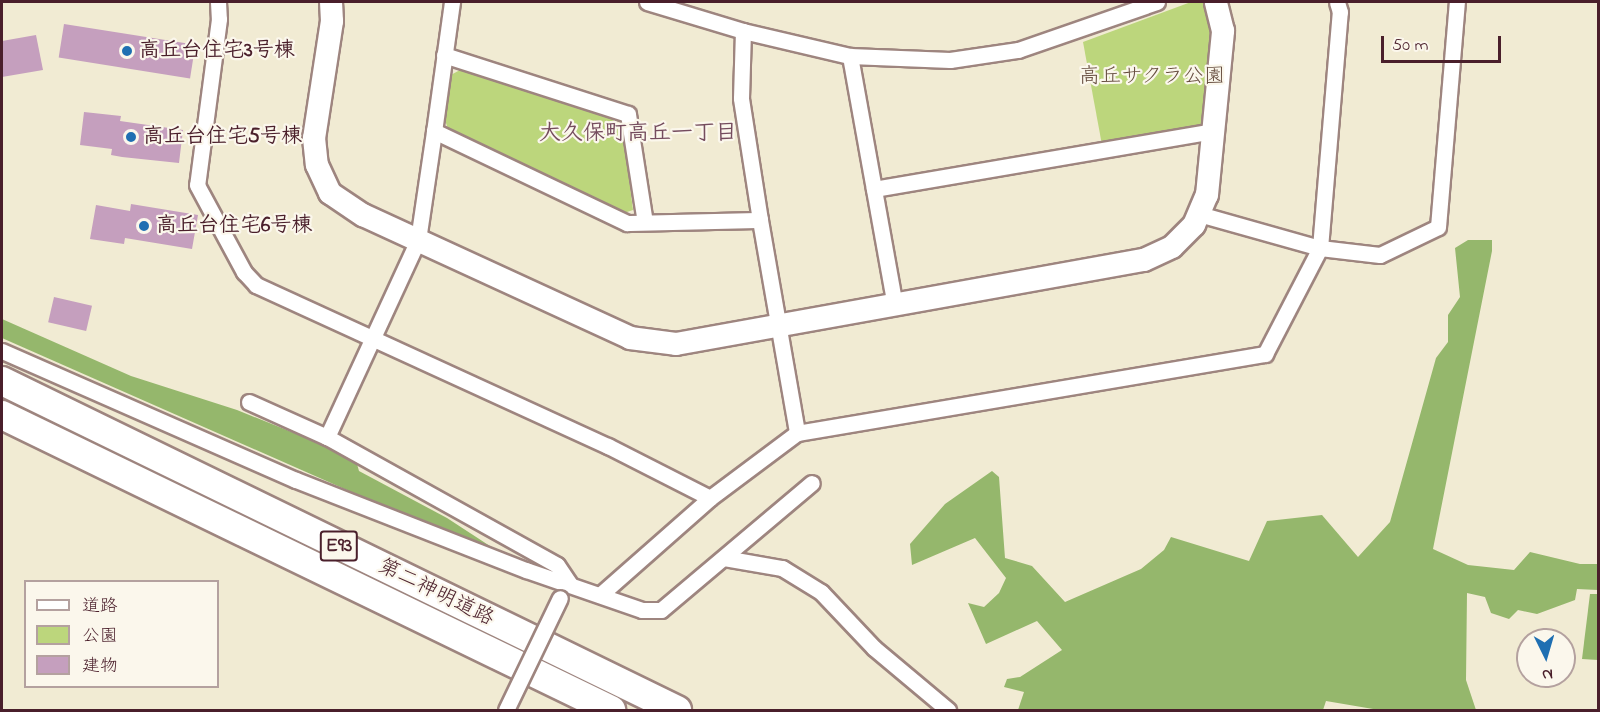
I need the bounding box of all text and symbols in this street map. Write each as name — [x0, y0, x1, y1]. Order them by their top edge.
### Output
scale bar — [1384, 24, 1504, 62]
text: 50 m — [1392, 33, 1429, 59]
place label: 高丘台住宅3号棟 — [139, 38, 295, 64]
marker: 高丘台住宅3号棟 — [120, 44, 134, 58]
park label: 高丘サクラ公園 — [1079, 64, 1225, 90]
district label: 大久保町高丘一丁目 — [539, 122, 737, 148]
place label: 高丘台住宅5号棟 — [143, 124, 302, 150]
marker: 高丘台住宅5号棟 — [124, 130, 138, 144]
place label: 高丘台住宅6号棟 — [156, 213, 312, 239]
marker: 高丘台住宅6号棟 — [137, 219, 151, 233]
road number: E93 — [320, 529, 358, 563]
street label: 第二神明道路 — [374, 554, 498, 632]
legend — [24, 580, 219, 688]
text: 道路 — [82, 594, 118, 620]
text: 公園 — [82, 624, 118, 650]
north arrow — [1516, 628, 1576, 688]
text: 建物 — [82, 654, 118, 680]
text: N — [1541, 662, 1554, 686]

